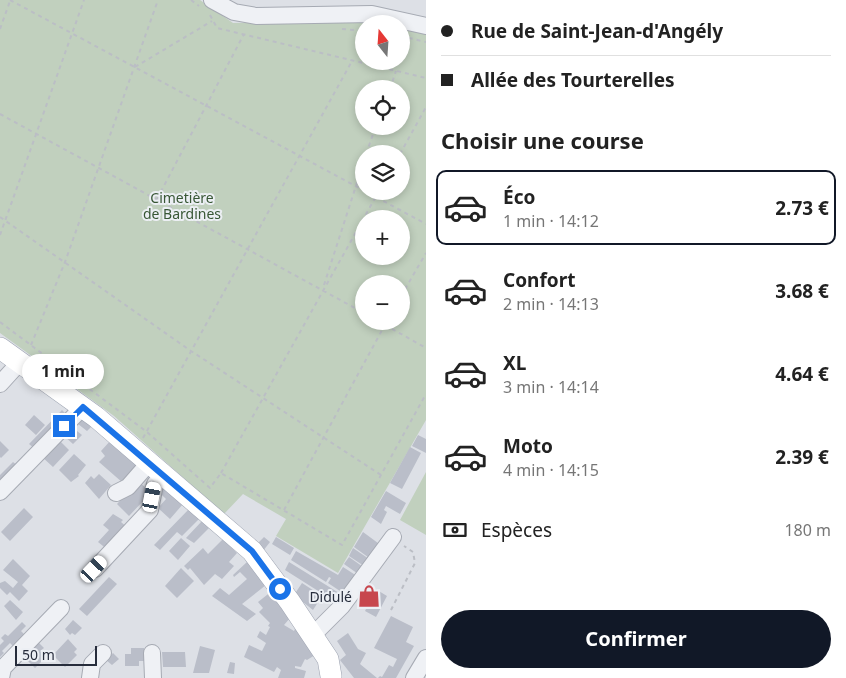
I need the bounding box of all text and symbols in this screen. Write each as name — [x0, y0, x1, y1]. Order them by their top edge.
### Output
north arrow — [355, 15, 410, 70]
map controls — [355, 15, 410, 330]
text: Rue de Saint-Jean-d'Angély — [471, 18, 723, 44]
text: Allée des Tourterelles — [471, 67, 675, 93]
button: locate — [355, 80, 410, 135]
text: Choisir une course — [441, 125, 644, 155]
button: layers — [355, 145, 410, 200]
text: Éco — [503, 184, 535, 210]
icon: car — [443, 185, 488, 230]
park label: Cimetière de Bardines — [143, 188, 221, 223]
text: 2.73 € — [775, 195, 829, 221]
button: + — [355, 210, 410, 265]
text: 1 min · 14:12 — [503, 210, 599, 232]
text: Confort — [503, 267, 575, 293]
icon: car — [443, 268, 488, 313]
button: − — [355, 275, 410, 330]
text: 3.68 € — [775, 278, 829, 304]
text: 2 min · 14:13 — [503, 293, 599, 315]
text: XL — [503, 350, 526, 376]
icon: car — [443, 351, 488, 396]
callout: 1 min — [23, 354, 105, 388]
text: 1 min — [41, 360, 85, 382]
text: 4.64 € — [775, 361, 829, 387]
text: 3 min · 14:14 — [503, 376, 599, 398]
route end — [53, 415, 75, 437]
text: Moto — [503, 433, 553, 459]
icon: car — [443, 434, 488, 479]
text: 2.39 € — [775, 444, 829, 470]
text: 4 min · 14:15 — [503, 459, 599, 481]
car — [141, 481, 162, 513]
icon: cash — [441, 516, 469, 544]
text: Espèces — [481, 517, 552, 543]
text: 180 m — [784, 519, 831, 541]
car — [78, 553, 109, 585]
route start — [269, 578, 291, 600]
shop icon: Didulé — [356, 583, 382, 609]
place label: Didulé — [309, 587, 352, 606]
button: Confirmer — [441, 610, 831, 668]
scale bar — [15, 643, 98, 666]
text: 50 m — [22, 645, 55, 664]

